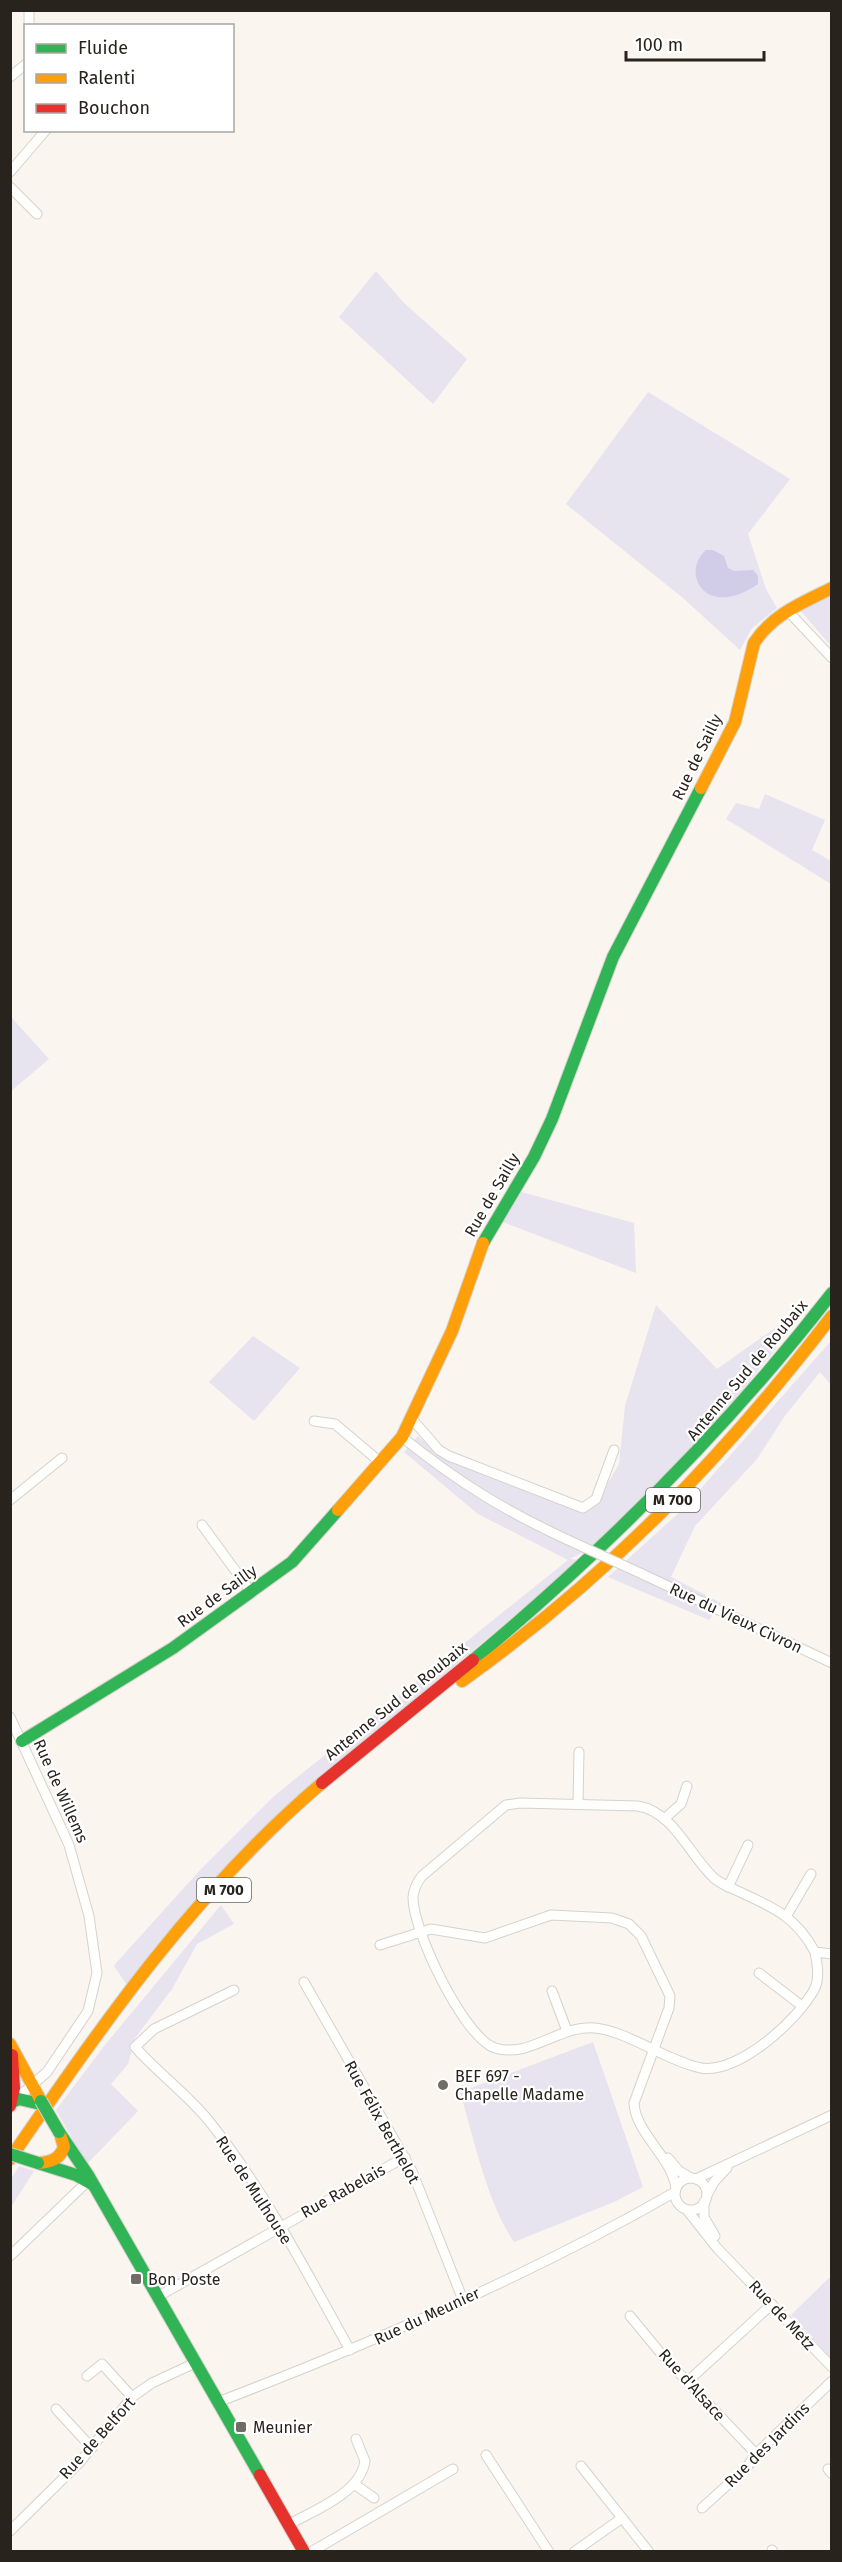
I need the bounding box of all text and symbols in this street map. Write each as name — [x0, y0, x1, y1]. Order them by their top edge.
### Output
legend — [24, 24, 234, 132]
scale bar — [626, 24, 764, 62]
text: 100 m — [635, 34, 683, 56]
text: Fluide — [78, 37, 128, 59]
text: Ralenti — [78, 67, 135, 89]
text: Bouchon — [78, 97, 150, 119]
street label: Rue de Sailly — [668, 711, 726, 803]
street label: Rue de Sailly — [460, 1150, 524, 1240]
street label: Antenne Sud de Roubaix — [683, 1296, 811, 1444]
road number: M 700 — [646, 1488, 700, 1512]
street label: Rue de Sailly — [174, 1561, 261, 1631]
street label: Rue du Vieux Civron — [667, 1579, 805, 1657]
street label: Antenne Sud de Roubaix — [321, 1638, 471, 1764]
street label: Rue de Willems — [30, 1736, 92, 1846]
road number: M 700 — [197, 1878, 251, 1902]
street label: Rue Félix Berthelot — [340, 2057, 424, 2187]
place label: BEF 697 - Chapelle Madame — [455, 2067, 584, 2104]
marker: BEF 697 - Chapelle Madame — [436, 2078, 450, 2092]
street label: Rue de Mulhouse — [212, 2132, 296, 2248]
street label: Rue Rabelais — [297, 2160, 389, 2222]
place label: Bon Poste — [148, 2270, 221, 2289]
marker: Bon Poste — [129, 2272, 143, 2286]
street label: Rue de Metz — [745, 2276, 819, 2354]
street label: Rue du Meunier — [371, 2283, 484, 2349]
street label: Rue d'Alsace — [655, 2345, 729, 2425]
street label: Rue de Belfort — [55, 2393, 139, 2483]
street label: Rue des Jardins — [721, 2399, 813, 2491]
place label: Meunier — [253, 2418, 313, 2437]
marker: Meunier — [234, 2420, 248, 2434]

